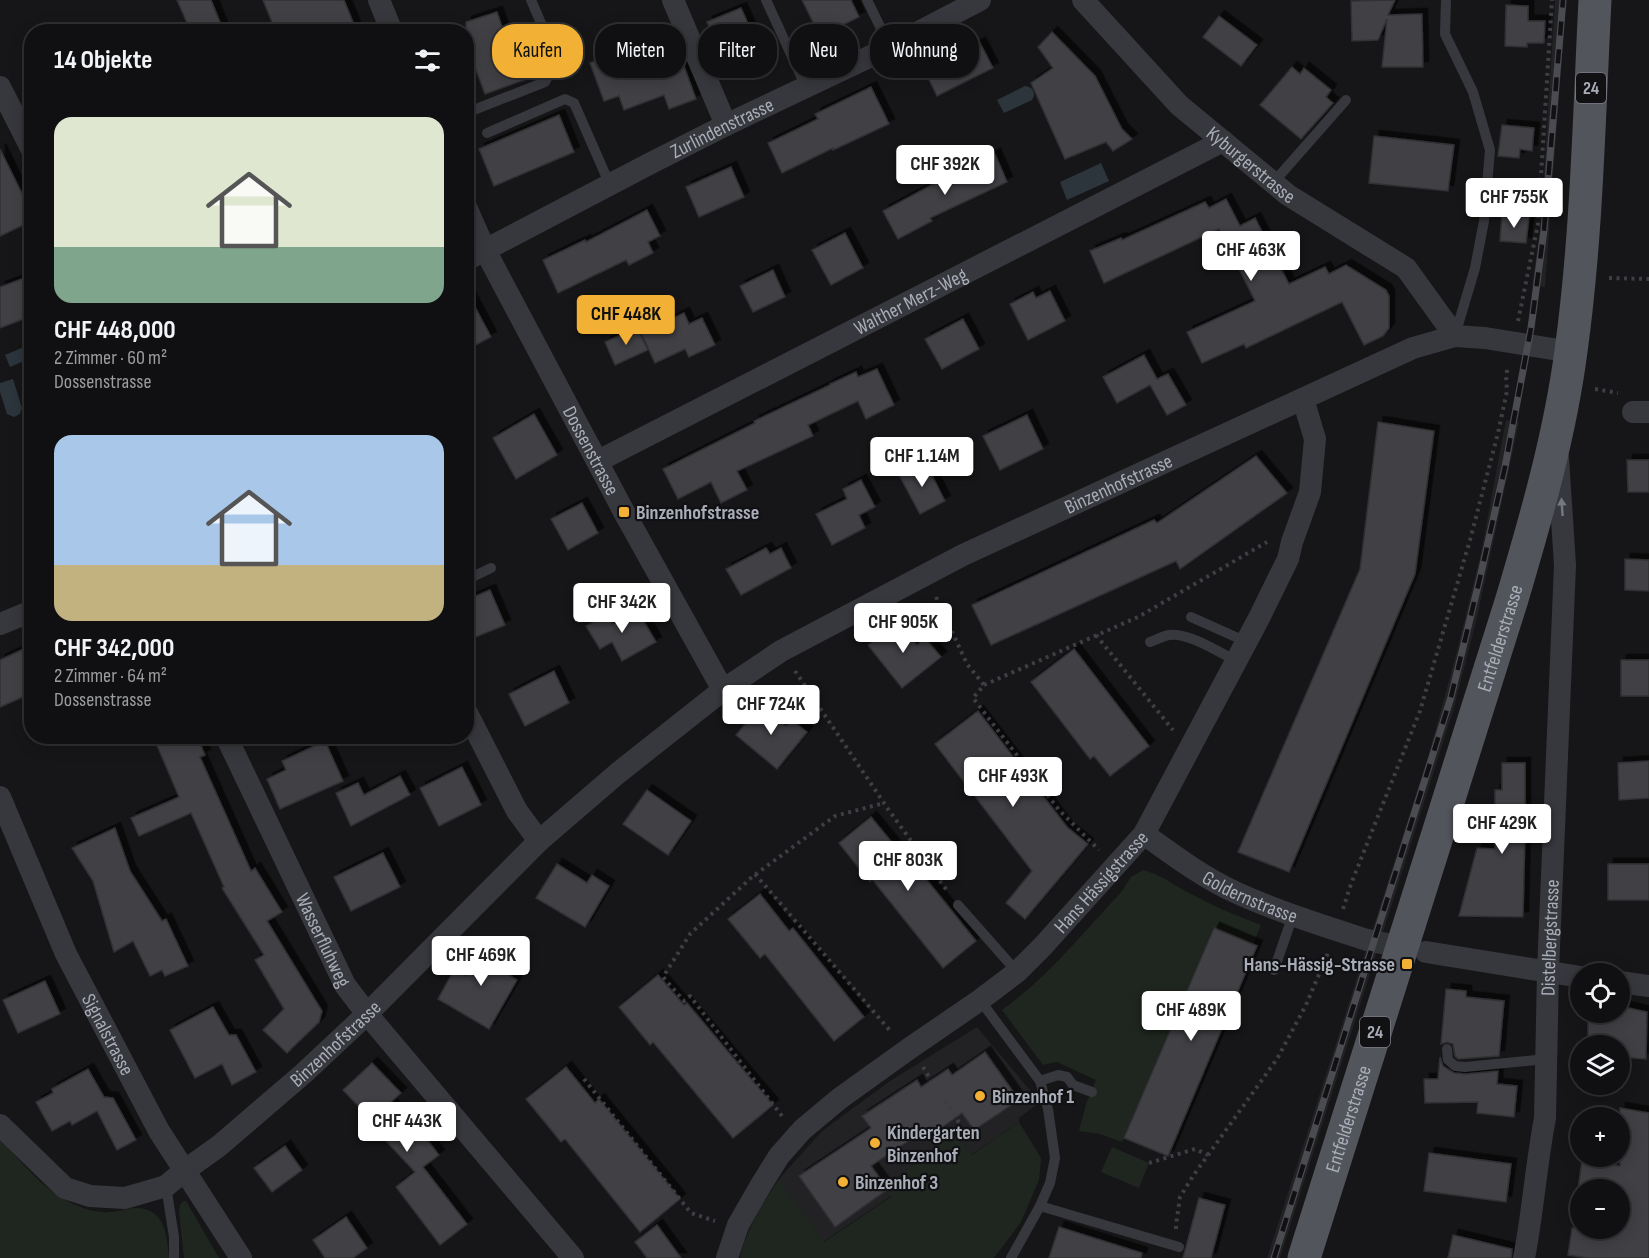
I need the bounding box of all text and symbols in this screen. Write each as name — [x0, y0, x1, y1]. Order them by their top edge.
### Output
chip: Kaufen — [492, 24, 583, 78]
chip: Mieten — [595, 24, 686, 78]
chip: Filter — [698, 24, 777, 78]
chip: Neu — [789, 24, 858, 78]
chip: Wohnung — [870, 24, 979, 78]
icon: filters — [411, 44, 444, 77]
text: 14 Objekte — [54, 45, 152, 76]
road number: 24 — [1576, 73, 1606, 103]
street label: Zurlindenstrasse — [667, 93, 778, 164]
street label: Kyburgerstrasse — [1201, 122, 1299, 209]
pin: CHF 392K — [883, 145, 1007, 196]
text: CHF 392K — [910, 152, 980, 176]
icon: home — [195, 156, 303, 264]
pin: CHF 755K — [1452, 178, 1576, 229]
text: CHF 755K — [1480, 185, 1548, 209]
pin: CHF 463K — [1189, 231, 1313, 282]
text: CHF 463K — [1216, 238, 1286, 262]
street label: Walther Merz-Weg — [850, 263, 972, 341]
pin: CHF 448K — [564, 295, 688, 346]
text: CHF 448K — [591, 302, 661, 326]
text: CHF 448,000 — [54, 315, 176, 346]
text: 2 Zimmer · 60 m² — [54, 346, 167, 370]
text: Dossenstrasse — [54, 370, 151, 394]
street label: Dossenstrasse — [557, 402, 624, 500]
pin: CHF 1.14M — [853, 437, 991, 488]
text: CHF 1.14M — [884, 444, 960, 468]
street label: Binzenhofstrasse — [1061, 449, 1176, 520]
icon: home — [195, 474, 303, 582]
one-way arrow — [1557, 497, 1566, 516]
place label: Binzenhofstrasse — [636, 501, 759, 525]
marker: Binzenhofstrasse — [617, 505, 631, 519]
street label: Entfelderstrasse — [1472, 582, 1529, 695]
pin: CHF 342K — [560, 583, 684, 634]
text: CHF 342K — [587, 590, 657, 614]
pin: CHF 905K — [841, 603, 965, 654]
text: CHF 905K — [868, 610, 938, 634]
text: CHF 342,000 — [54, 633, 174, 664]
text: 2 Zimmer · 64 m² — [54, 664, 167, 688]
pin: CHF 724K — [709, 685, 833, 736]
text: Dossenstrasse — [54, 688, 151, 712]
text: CHF 724K — [737, 692, 805, 716]
pin: CHF 493K — [951, 757, 1075, 808]
text: CHF 493K — [978, 764, 1048, 788]
pin: CHF 429K — [1440, 804, 1564, 855]
text: CHF 429K — [1467, 811, 1537, 835]
street label: Hans Hässigstrasse — [1049, 826, 1154, 938]
pin: CHF 803K — [846, 841, 970, 892]
text: CHF 803K — [873, 848, 943, 872]
street label: Goldernstrasse — [1198, 866, 1301, 929]
street label: Distelbergstrasse — [1536, 879, 1565, 996]
street label: Wasserfluhweg — [290, 889, 355, 991]
pin: CHF 469K — [419, 936, 543, 987]
text: CHF 469K — [446, 943, 516, 967]
place label: Hans-Hässig-Strasse — [1244, 953, 1395, 977]
marker: Hans-Hässig-Strasse — [1400, 957, 1414, 971]
map controls — [1570, 963, 1630, 1239]
button: locate — [1570, 963, 1630, 1023]
street label: Signalstrasse — [76, 990, 139, 1080]
pin: CHF 489K — [1129, 991, 1253, 1042]
street label: Binzenhofstrasse — [285, 996, 387, 1093]
text: CHF 489K — [1156, 998, 1226, 1022]
road number: 24 — [1360, 1017, 1390, 1047]
button: layers — [1570, 1035, 1630, 1095]
street label: Entfelderstrasse — [1321, 1063, 1377, 1175]
place label: Binzenhof 1 — [992, 1085, 1074, 1109]
marker: Binzenhof 1 — [973, 1089, 987, 1103]
pin: CHF 443K — [345, 1102, 469, 1153]
button: + — [1570, 1107, 1630, 1167]
text: CHF 443K — [372, 1109, 442, 1133]
place label: Kindergarten Binzenhof — [887, 1121, 980, 1168]
marker: Kindergarten Binzenhof — [868, 1136, 882, 1150]
place label: Binzenhof 3 — [855, 1171, 938, 1195]
marker: Binzenhof 3 — [836, 1175, 850, 1189]
button: − — [1570, 1179, 1630, 1239]

